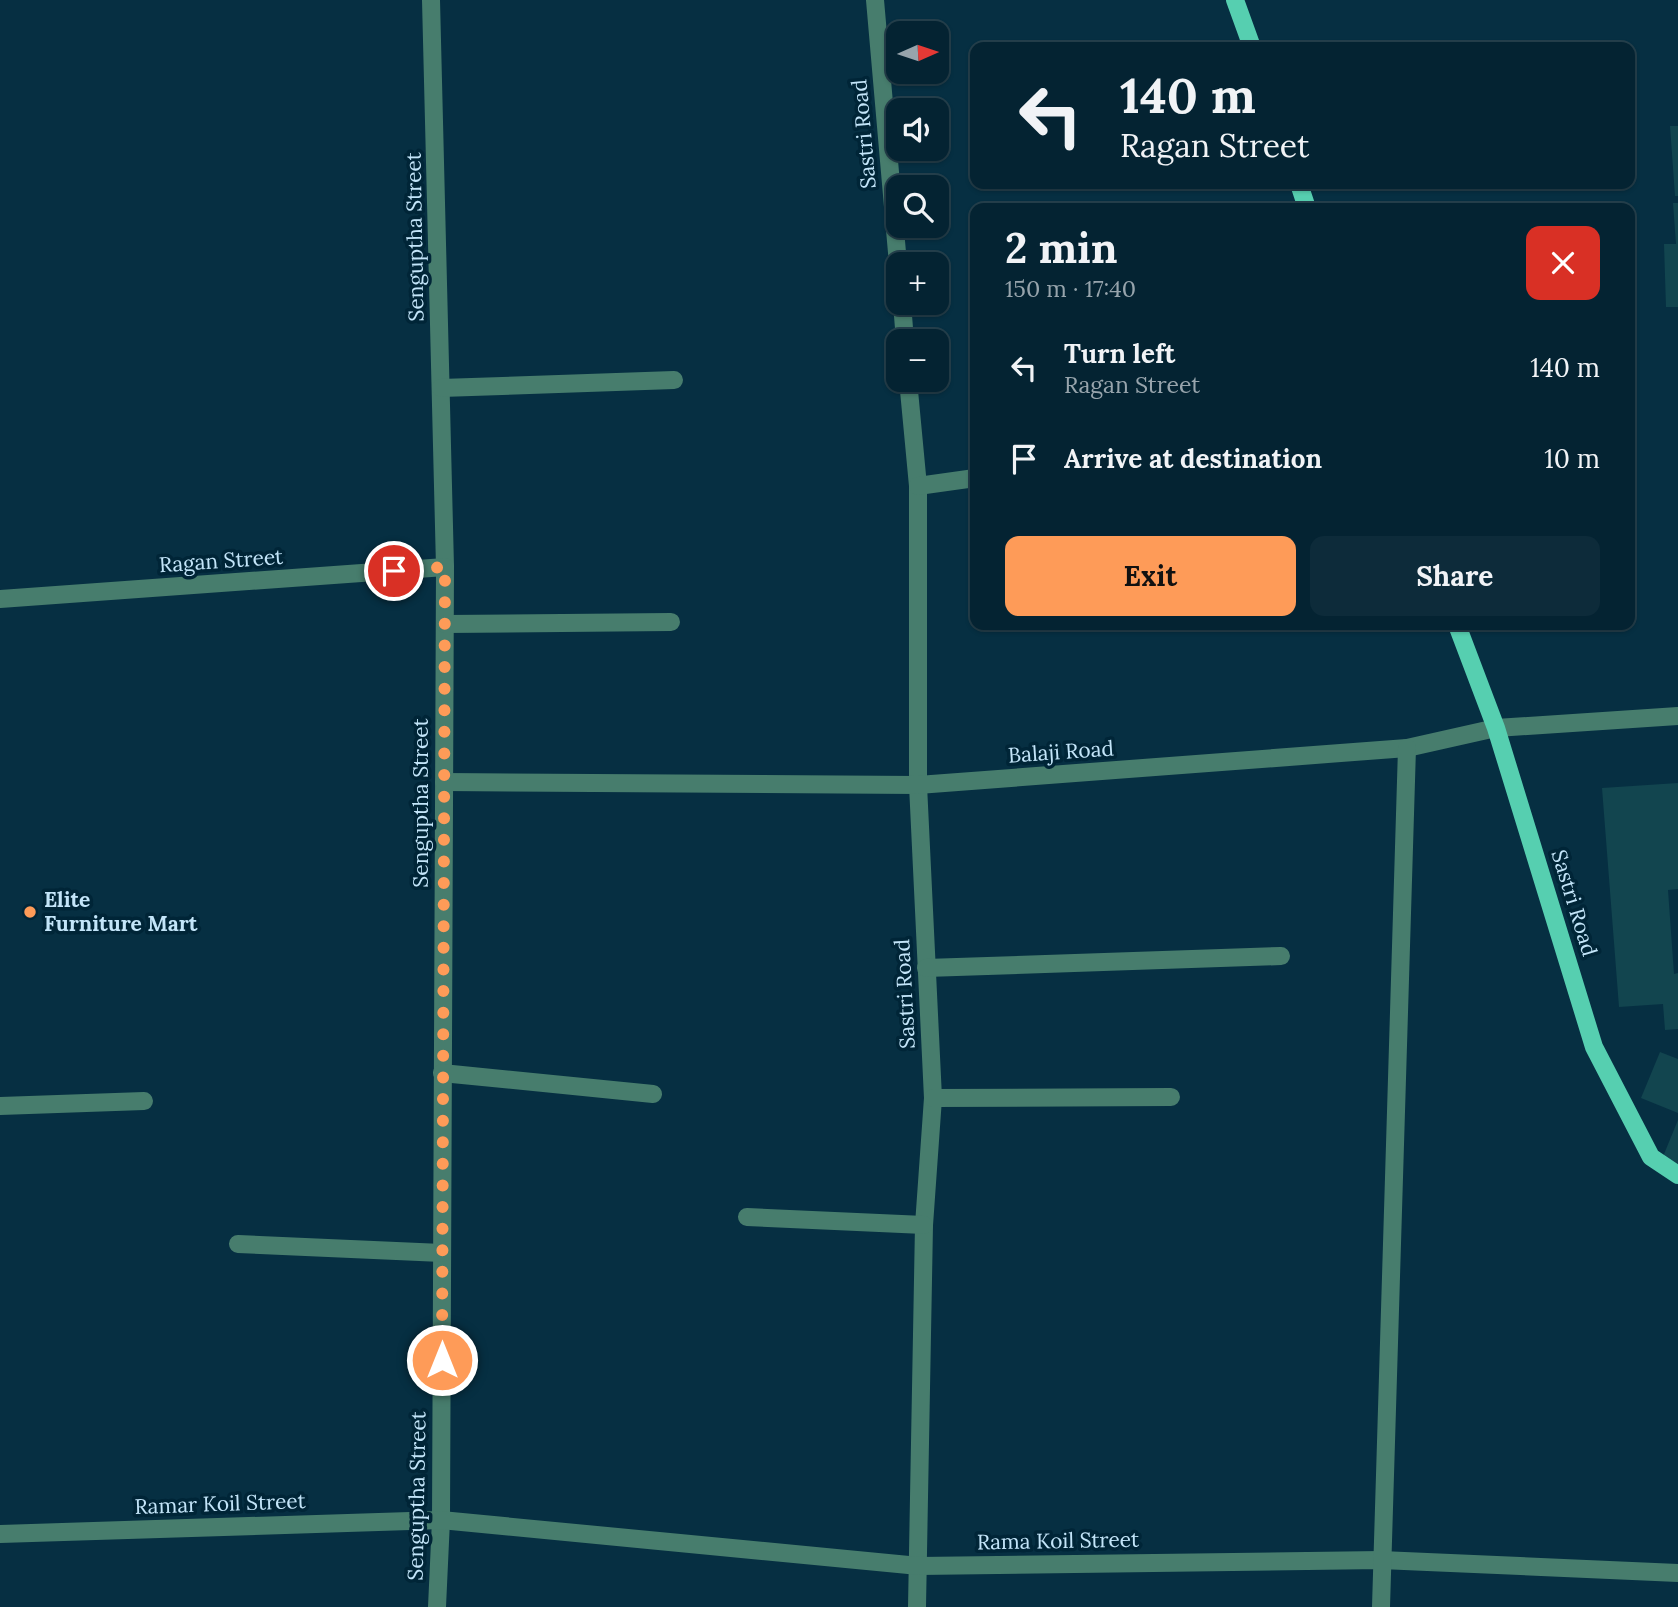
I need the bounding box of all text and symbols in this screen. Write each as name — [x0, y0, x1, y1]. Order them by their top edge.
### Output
north arrow — [886, 21, 948, 84]
map controls — [886, 21, 949, 392]
text: 140 m — [1120, 64, 1256, 126]
icon: left — [1005, 70, 1096, 161]
street label: Sastri Road — [845, 78, 882, 190]
button: sound — [886, 98, 949, 161]
text: Ragan Street — [1120, 125, 1309, 166]
street label: Senguptha Street — [400, 151, 429, 322]
button: search — [886, 175, 949, 238]
text: 2 min — [1005, 221, 1118, 275]
button: close — [1526, 226, 1600, 300]
button: + — [886, 252, 949, 315]
text: 150 m · 17:40 — [1005, 274, 1136, 303]
button: − — [886, 329, 949, 392]
text: Turn left — [1064, 337, 1175, 370]
icon: left — [1005, 349, 1043, 387]
text: 140 m — [1530, 351, 1600, 384]
text: Ragan Street — [1064, 370, 1200, 399]
icon: arrive — [1005, 440, 1043, 478]
text: Arrive at destination — [1064, 442, 1322, 475]
text: 10 m — [1544, 442, 1600, 475]
button: Exit — [1005, 536, 1296, 616]
button: Share — [1310, 536, 1600, 616]
pin — [364, 541, 424, 601]
street label: Ragan Street — [158, 543, 285, 578]
icon: arrive — [375, 552, 413, 590]
street label: Senguptha Street — [407, 717, 434, 888]
street label: Balaji Road — [1007, 734, 1115, 769]
street label: Sastri Road — [1546, 846, 1603, 959]
place label: Elite Furniture Mart — [44, 886, 198, 937]
marker: Elite Furniture Mart — [22, 904, 38, 920]
street label: Sastri Road — [888, 938, 921, 1050]
position arrow — [405, 1323, 479, 1397]
street label: Senguptha Street — [402, 1410, 431, 1581]
street label: Ramar Koil Street — [134, 1487, 307, 1520]
street label: Rama Koil Street — [977, 1526, 1140, 1555]

